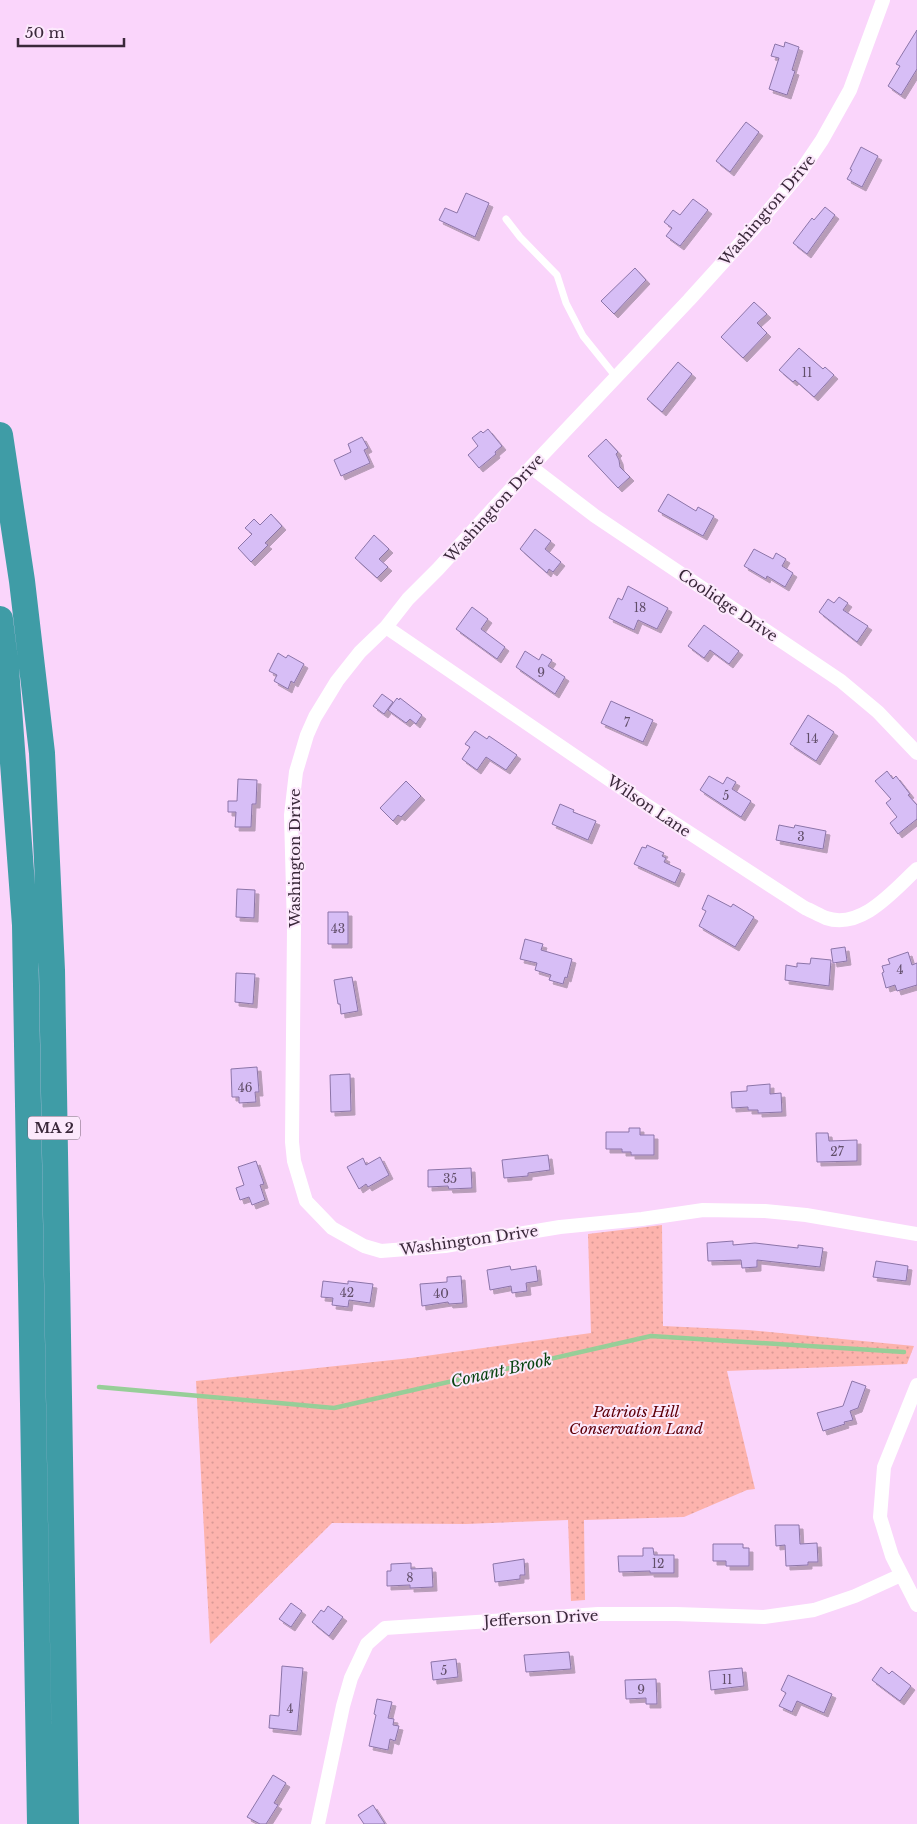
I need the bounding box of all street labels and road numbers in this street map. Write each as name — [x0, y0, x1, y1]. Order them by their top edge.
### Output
street label: Washington Drive — [714, 151, 819, 270]
street label: Washington Drive — [440, 450, 548, 567]
street label: Coolidge Drive — [674, 565, 782, 645]
street label: Wilson Lane — [603, 770, 694, 841]
street label: Washington Drive — [285, 788, 304, 929]
road number: MA 2 — [28, 1116, 80, 1140]
street label: Washington Drive — [398, 1221, 539, 1259]
street label: Jefferson Drive — [481, 1606, 599, 1631]

